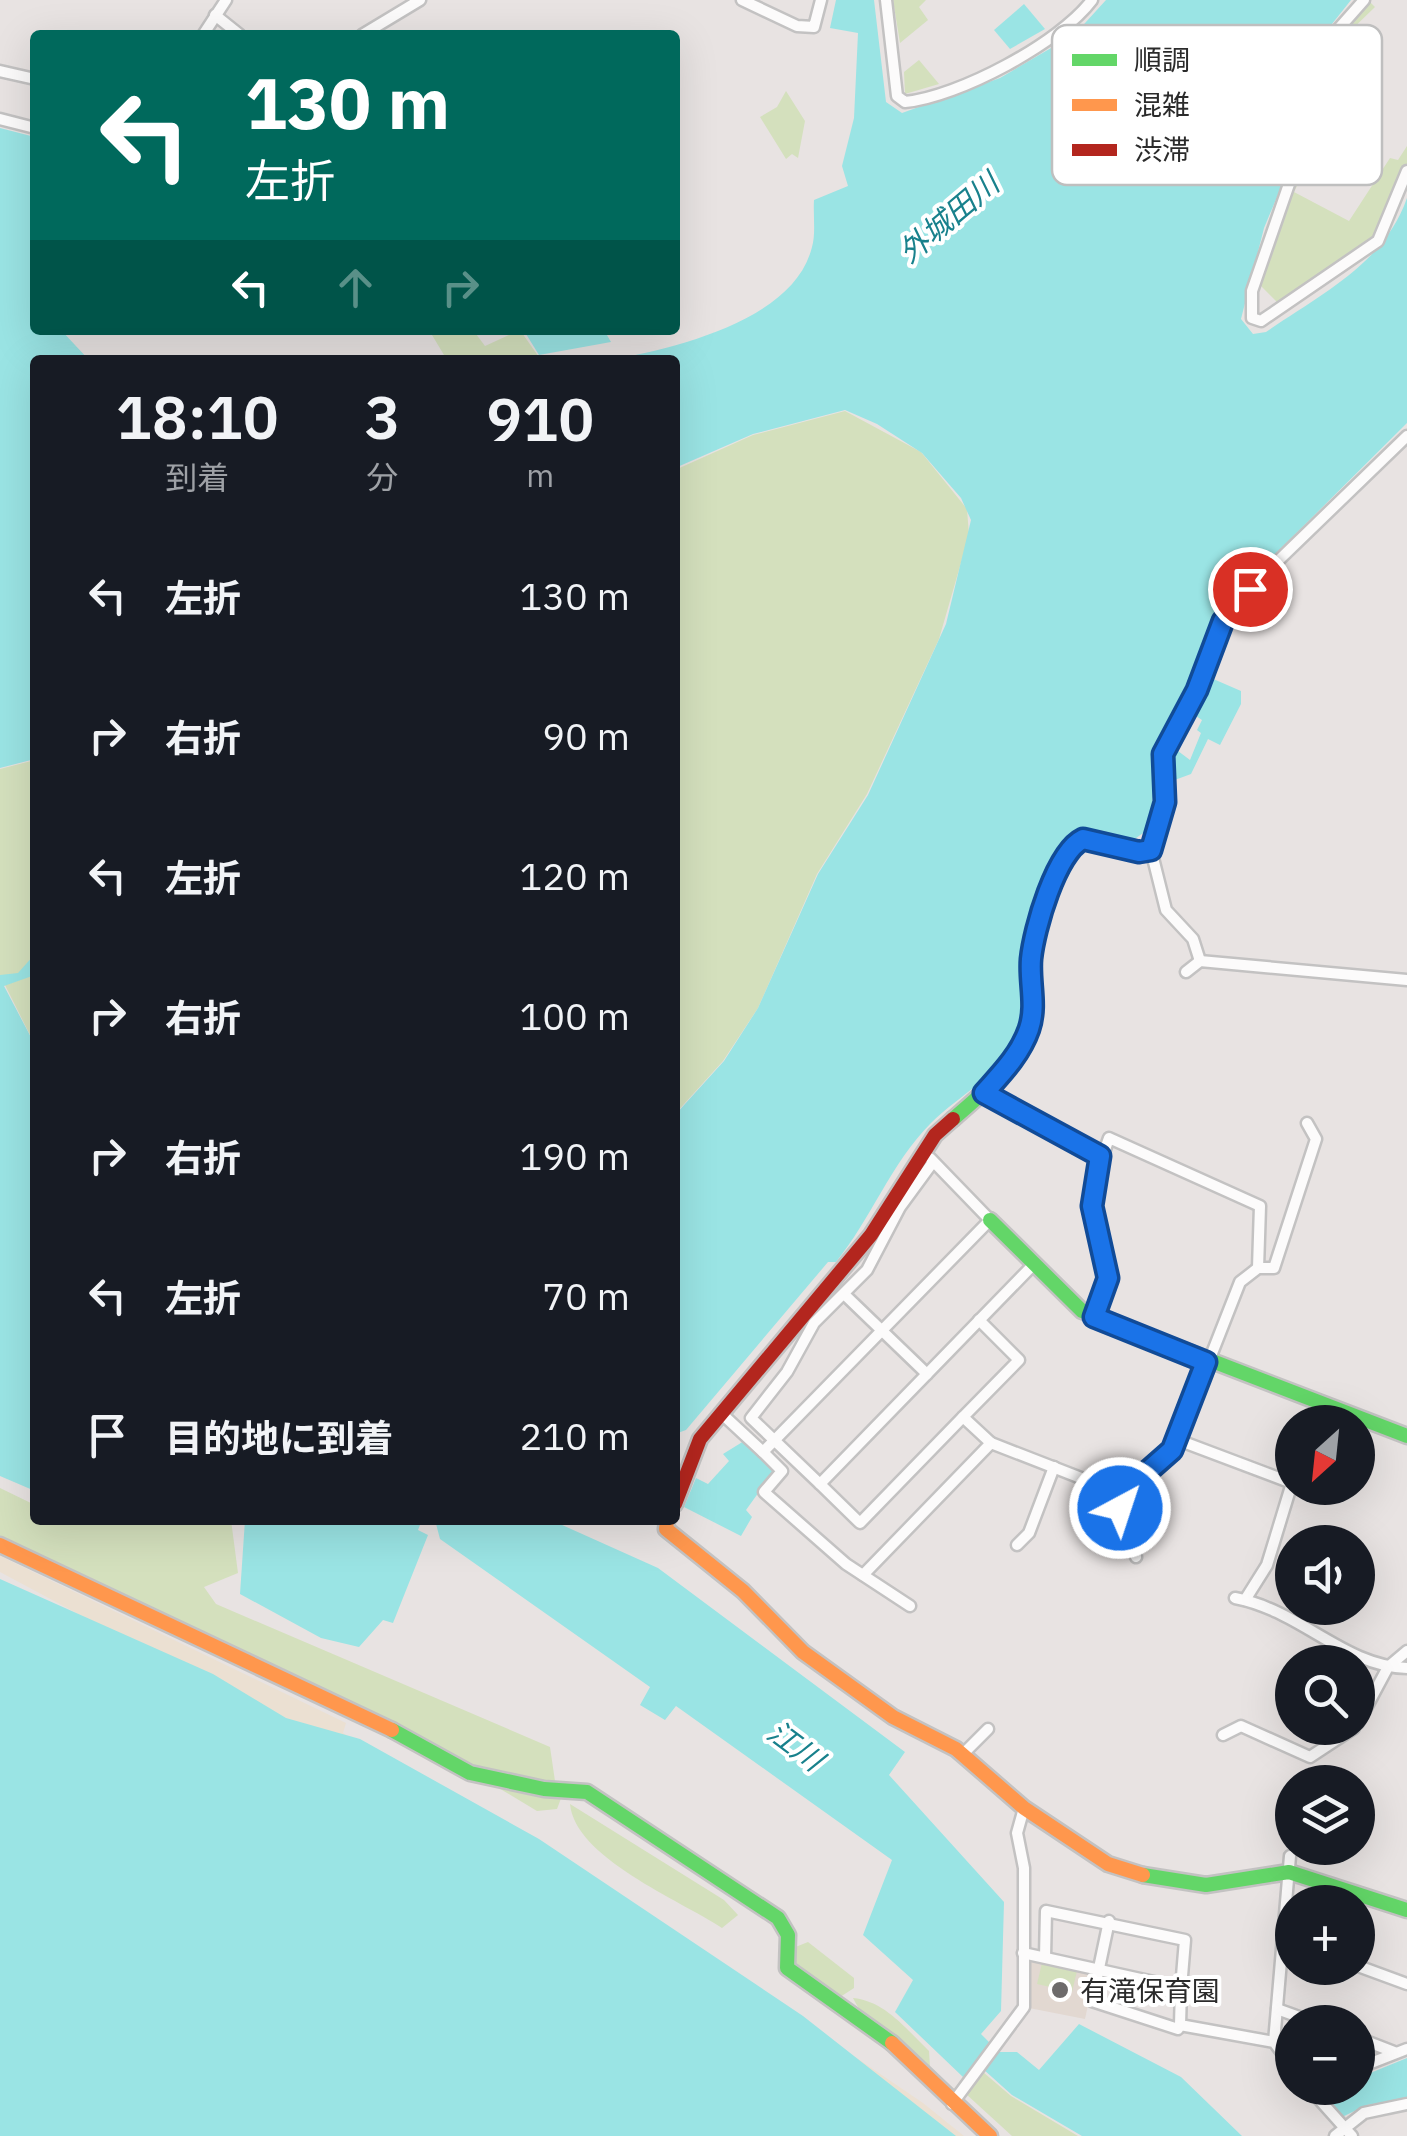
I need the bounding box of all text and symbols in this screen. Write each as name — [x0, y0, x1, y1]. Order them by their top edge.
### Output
legend — [1052, 25, 1382, 185]
text: 順調 — [1134, 41, 1190, 78]
text: 130 m — [245, 57, 450, 148]
icon: left — [80, 70, 210, 200]
text: 混雑 — [1134, 86, 1190, 123]
text: 渋滞 — [1134, 131, 1190, 168]
text: 左折 — [245, 151, 335, 209]
water label: 外城田川 — [890, 162, 1009, 271]
icon: left — [223, 260, 278, 315]
icon: ahead — [328, 260, 383, 315]
icon: right — [433, 260, 488, 315]
text: 18:10 — [116, 377, 279, 456]
text: 3 — [365, 377, 401, 456]
text: 910 — [486, 379, 594, 458]
text: m — [526, 454, 554, 496]
text: 到着 — [165, 456, 229, 498]
text: 分 — [367, 456, 399, 498]
pin — [1208, 547, 1293, 632]
icon: arrive — [1223, 562, 1278, 617]
icon: left — [80, 568, 135, 623]
text: 130 m — [519, 571, 630, 620]
text: 左折 — [165, 573, 241, 622]
icon: right — [80, 708, 135, 763]
text: 90 m — [542, 711, 630, 760]
text: 右折 — [165, 713, 241, 762]
icon: left — [80, 848, 135, 903]
text: 120 m — [519, 851, 630, 900]
text: 左折 — [165, 853, 241, 902]
icon: right — [80, 988, 135, 1043]
text: 100 m — [519, 991, 630, 1040]
text: 右折 — [165, 993, 241, 1042]
icon: right — [80, 1128, 135, 1183]
text: 190 m — [519, 1131, 630, 1180]
text: 右折 — [165, 1133, 241, 1182]
icon: left — [80, 1268, 135, 1323]
text: 70 m — [542, 1271, 630, 1320]
text: 左折 — [165, 1273, 241, 1322]
north arrow — [1275, 1405, 1375, 1505]
map controls — [1275, 1405, 1375, 2105]
icon: arrive — [80, 1408, 135, 1463]
text: 210 m — [519, 1411, 630, 1460]
text: 目的地に到着 — [165, 1413, 393, 1462]
position arrow — [1068, 1456, 1172, 1560]
button: sound — [1275, 1525, 1375, 1625]
button: search — [1275, 1645, 1375, 1745]
water label: 江川 — [760, 1711, 834, 1780]
button: layers — [1275, 1765, 1375, 1865]
button: + — [1275, 1885, 1375, 1985]
place label: 有滝保育園 — [1080, 1972, 1220, 2009]
marker: 有滝保育園 — [1049, 1979, 1071, 2001]
button: − — [1275, 2005, 1375, 2105]

